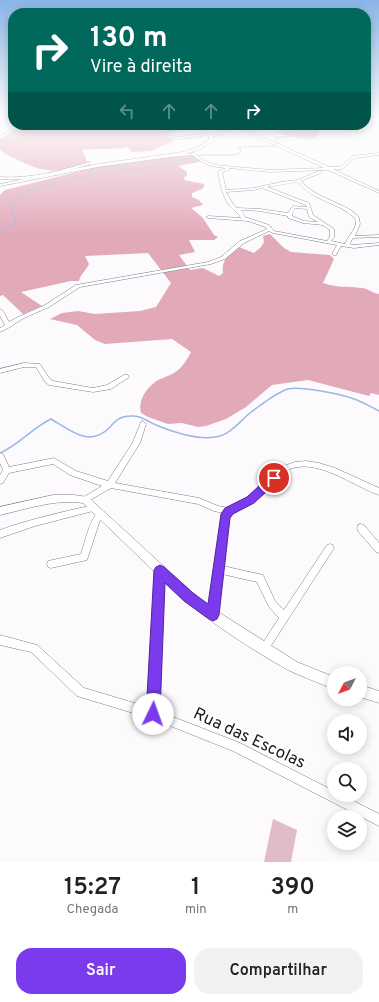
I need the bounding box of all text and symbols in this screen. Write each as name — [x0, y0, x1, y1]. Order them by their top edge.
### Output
text: 130 m — [90, 21, 168, 57]
icon: right — [24, 24, 76, 76]
text: Vire à direita — [90, 56, 192, 79]
icon: left — [116, 100, 138, 122]
icon: ahead — [158, 100, 180, 122]
icon: ahead — [200, 100, 222, 122]
icon: right — [242, 100, 264, 122]
pin — [257, 461, 291, 495]
icon: arrive — [263, 467, 285, 489]
north arrow — [327, 666, 367, 706]
map controls — [327, 666, 367, 850]
position arrow — [132, 693, 174, 735]
street label: Rua das Escolas — [189, 703, 309, 775]
button: sound — [327, 714, 367, 754]
button: search — [327, 762, 367, 802]
button: layers — [327, 810, 367, 850]
text: 15:27 — [64, 873, 121, 903]
text: 1 — [191, 873, 200, 903]
text: 390 — [271, 873, 315, 903]
text: Chegada — [67, 902, 118, 918]
text: min — [185, 902, 207, 918]
text: m — [287, 902, 298, 918]
button: Sair — [16, 948, 186, 994]
button: Compartilhar — [194, 948, 363, 994]

